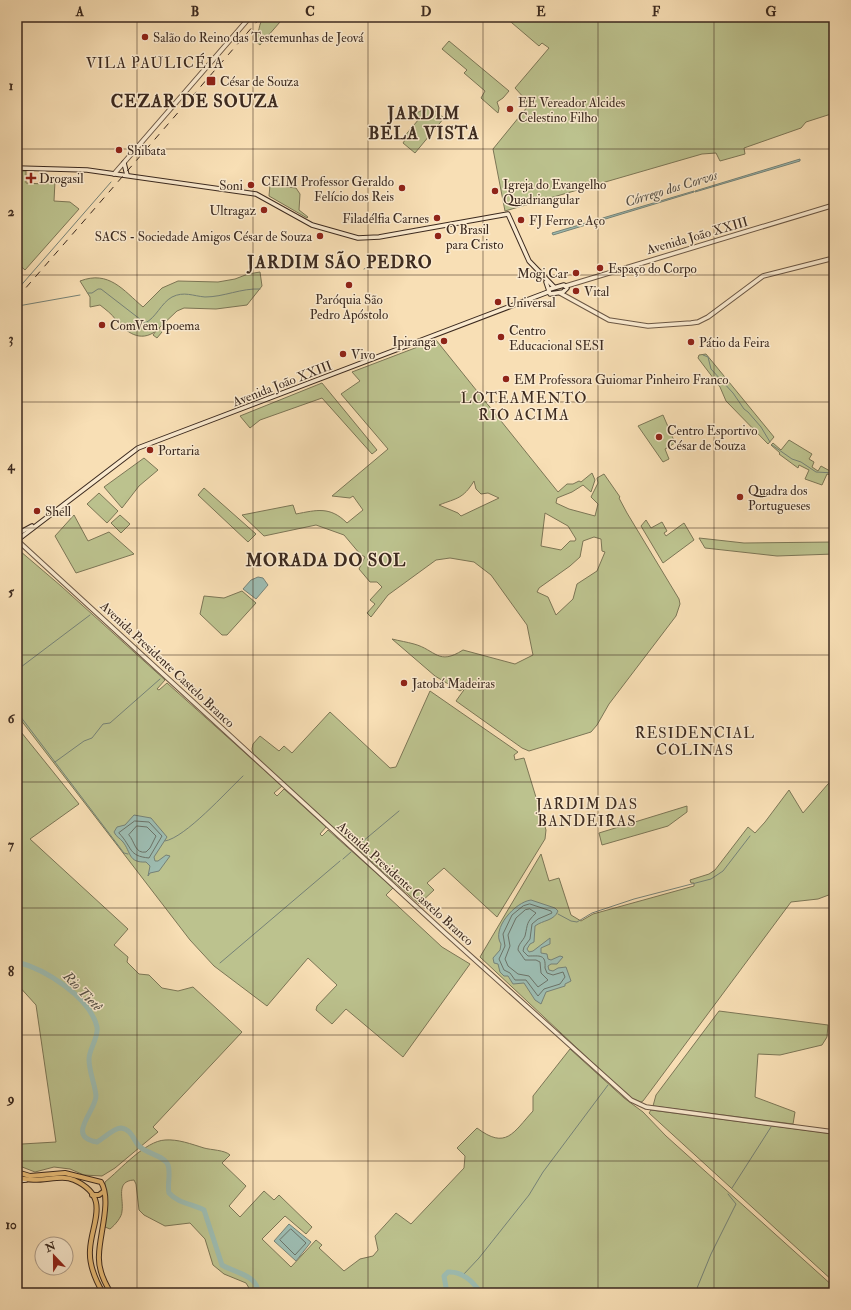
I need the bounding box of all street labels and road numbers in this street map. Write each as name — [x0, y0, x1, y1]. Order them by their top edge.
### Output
street label: Avenida João XXIII — [644, 214, 750, 258]
street label: Avenida João XXIII — [230, 358, 334, 411]
street label: Avenida Presidente Castelo Branco — [96, 598, 238, 731]
street label: Avenida Presidente Castelo Branco — [333, 818, 477, 949]

